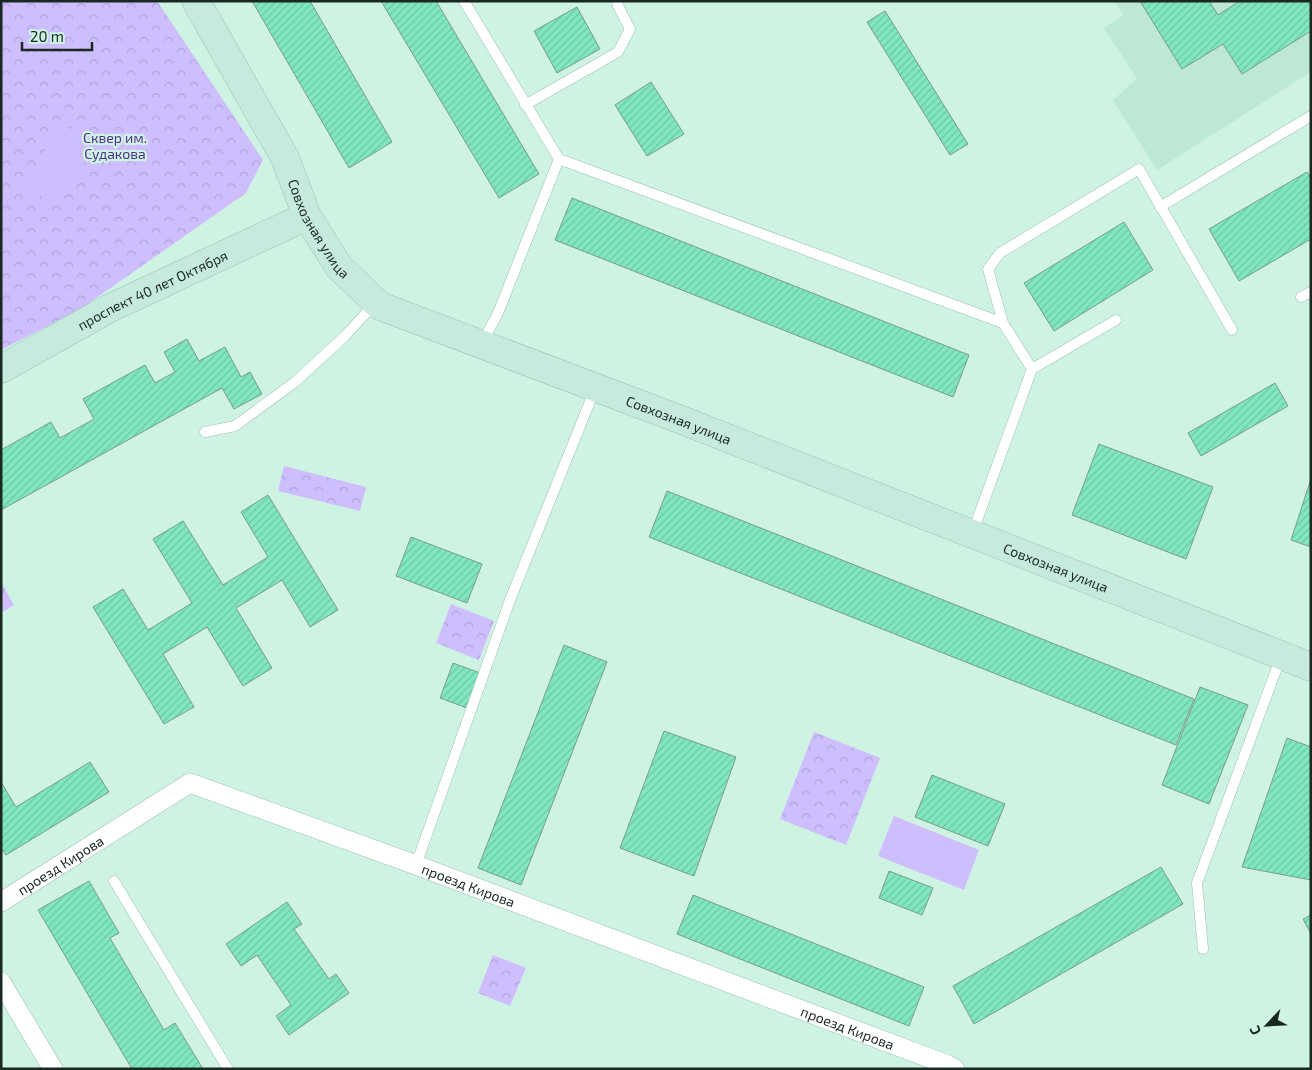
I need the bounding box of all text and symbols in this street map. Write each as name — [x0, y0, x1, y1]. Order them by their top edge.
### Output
scale bar — [22, 20, 92, 52]
text: 20 m — [30, 27, 64, 45]
park label: Сквер им. Судакова — [83, 129, 147, 162]
street label: Совхозная улица — [285, 176, 354, 281]
street label: проспект 40 лет Октября — [74, 246, 230, 333]
street label: Совхозная улица — [624, 391, 734, 447]
street label: Совхозная улица — [1001, 539, 1111, 595]
street label: проезд Кирова — [14, 831, 106, 898]
street label: проезд Кирова — [420, 860, 518, 910]
north arrow — [1242, 1000, 1292, 1050]
street label: проезд Кирова — [799, 1002, 897, 1053]
text: С — [1245, 1023, 1264, 1038]

